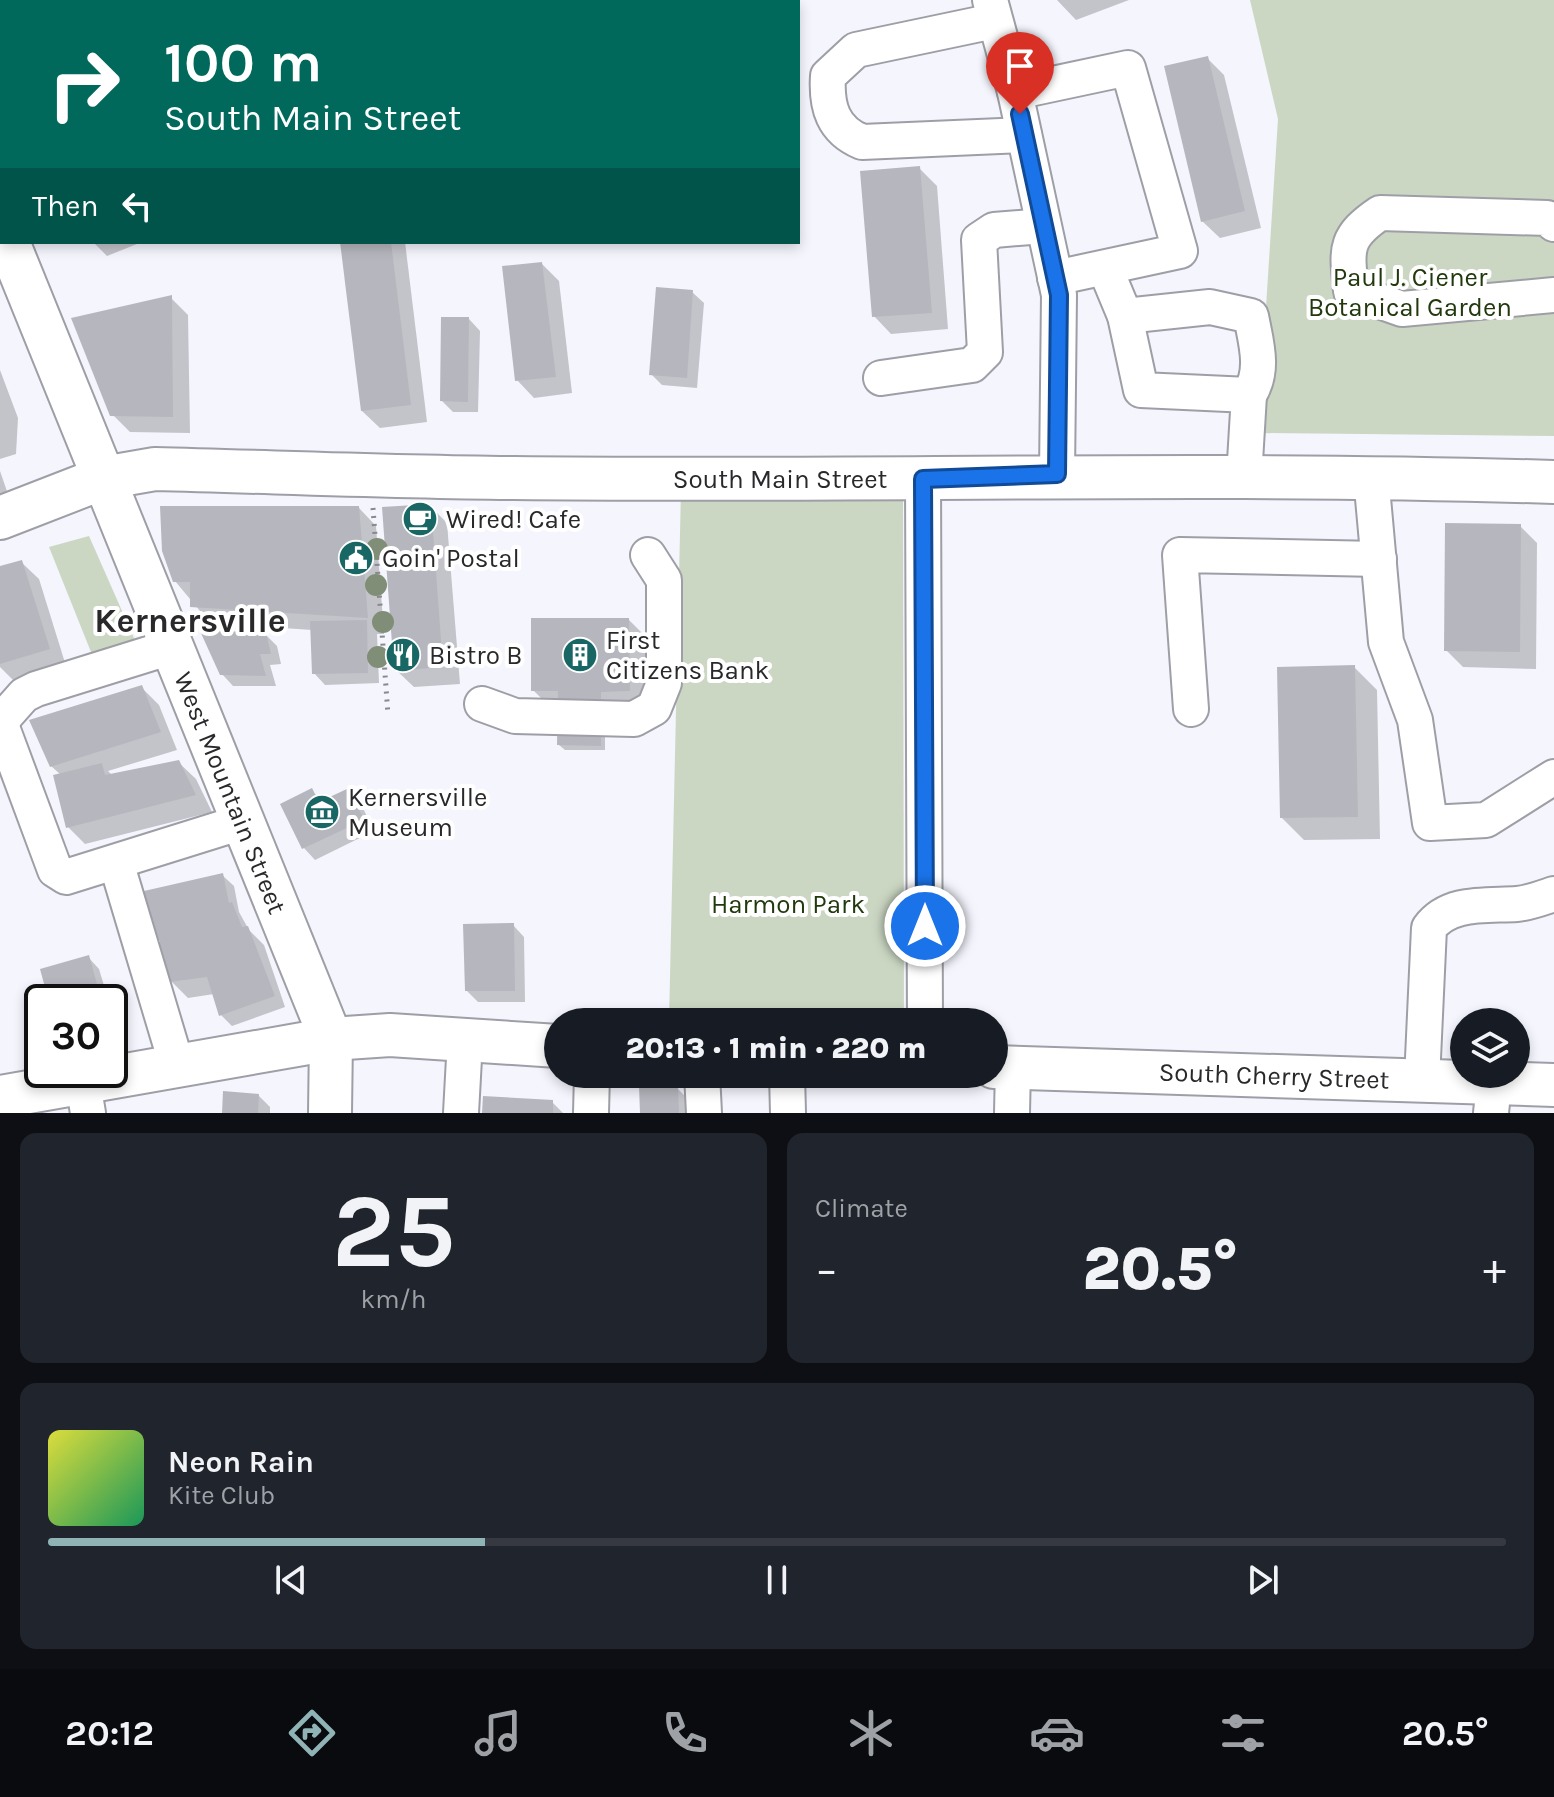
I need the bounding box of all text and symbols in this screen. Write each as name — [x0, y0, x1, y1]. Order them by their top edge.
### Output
text: 100 m — [164, 30, 322, 95]
icon: right — [32, 32, 136, 136]
pin — [986, 32, 1054, 114]
icon: arrive — [998, 44, 1042, 88]
text: South Main Street — [164, 97, 461, 139]
icon: left — [115, 184, 159, 228]
text: Then — [32, 188, 99, 224]
park label: Paul J. Ciener Botanical Garden — [1308, 262, 1512, 323]
street label: South Main Street — [673, 464, 888, 495]
cafe icon: Wired! Cafe — [401, 500, 439, 538]
place label: Wired! Cafe — [446, 504, 581, 535]
public building icon: Goin' Postal — [337, 539, 375, 577]
place label: Goin' Postal — [382, 543, 520, 574]
district label: Kernersville — [94, 601, 286, 641]
place label: First Citizens Bank — [606, 625, 769, 686]
restaurant icon: Bistro B — [384, 636, 422, 674]
building icon: First Citizens Bank — [561, 636, 599, 674]
place label: Bistro B — [429, 640, 522, 671]
street label: West Mountain Street — [167, 668, 293, 919]
place label: Kernersville Museum — [348, 782, 487, 843]
museum icon: Kernersville Museum — [303, 793, 341, 831]
position arrow — [883, 884, 967, 968]
park label: Harmon Park — [711, 889, 865, 920]
speed limit sign: 30 — [24, 984, 128, 1088]
map controls — [1450, 1008, 1530, 1088]
button: layers — [1450, 1008, 1530, 1088]
text: 20:13 · 1 min · 220 m — [626, 1030, 926, 1066]
street label: South Cherry Street — [1158, 1056, 1390, 1096]
text: 25 — [332, 1171, 455, 1292]
text: Climate — [815, 1193, 908, 1224]
text: 20.5° — [1083, 1234, 1238, 1304]
text: − — [815, 1244, 838, 1295]
text: + — [1483, 1244, 1506, 1295]
text: km/h — [361, 1284, 426, 1315]
text: Neon Rain — [168, 1444, 314, 1480]
text: Kite Club — [168, 1480, 275, 1511]
icon: previous — [269, 1558, 313, 1602]
icon: pause — [755, 1558, 799, 1602]
icon: next — [1241, 1558, 1285, 1602]
icon: directions — [284, 1705, 340, 1761]
icon: music — [470, 1705, 526, 1761]
icon: phone — [657, 1705, 713, 1761]
icon: climate — [843, 1705, 899, 1761]
icon: car — [1029, 1705, 1085, 1761]
icon: filters — [1215, 1705, 1271, 1761]
text: 20:12 — [65, 1712, 154, 1754]
text: 20.5° — [1402, 1712, 1489, 1754]

